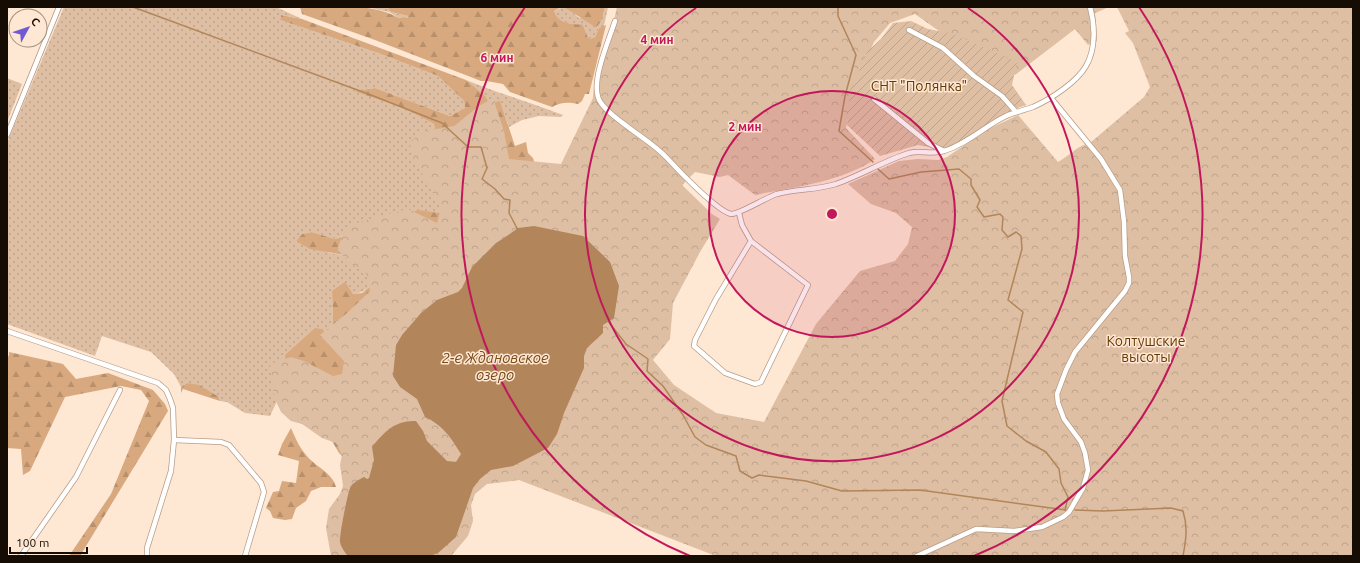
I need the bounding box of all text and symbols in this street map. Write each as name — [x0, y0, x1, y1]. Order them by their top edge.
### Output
north arrow — [8, 8, 48, 48]
text: С — [29, 15, 43, 28]
text: 4 мин — [640, 33, 674, 46]
text: 6 мин — [480, 51, 514, 64]
park label: СНТ "Полянка" — [871, 78, 967, 94]
text: 2 мин — [728, 120, 762, 133]
centre of rings — [825, 207, 839, 221]
park label: Колтушские высоты — [1106, 333, 1186, 365]
water label: 2-е Ждановское озеро — [442, 349, 549, 383]
scale bar — [10, 529, 87, 555]
text: 100 m — [16, 536, 49, 549]

